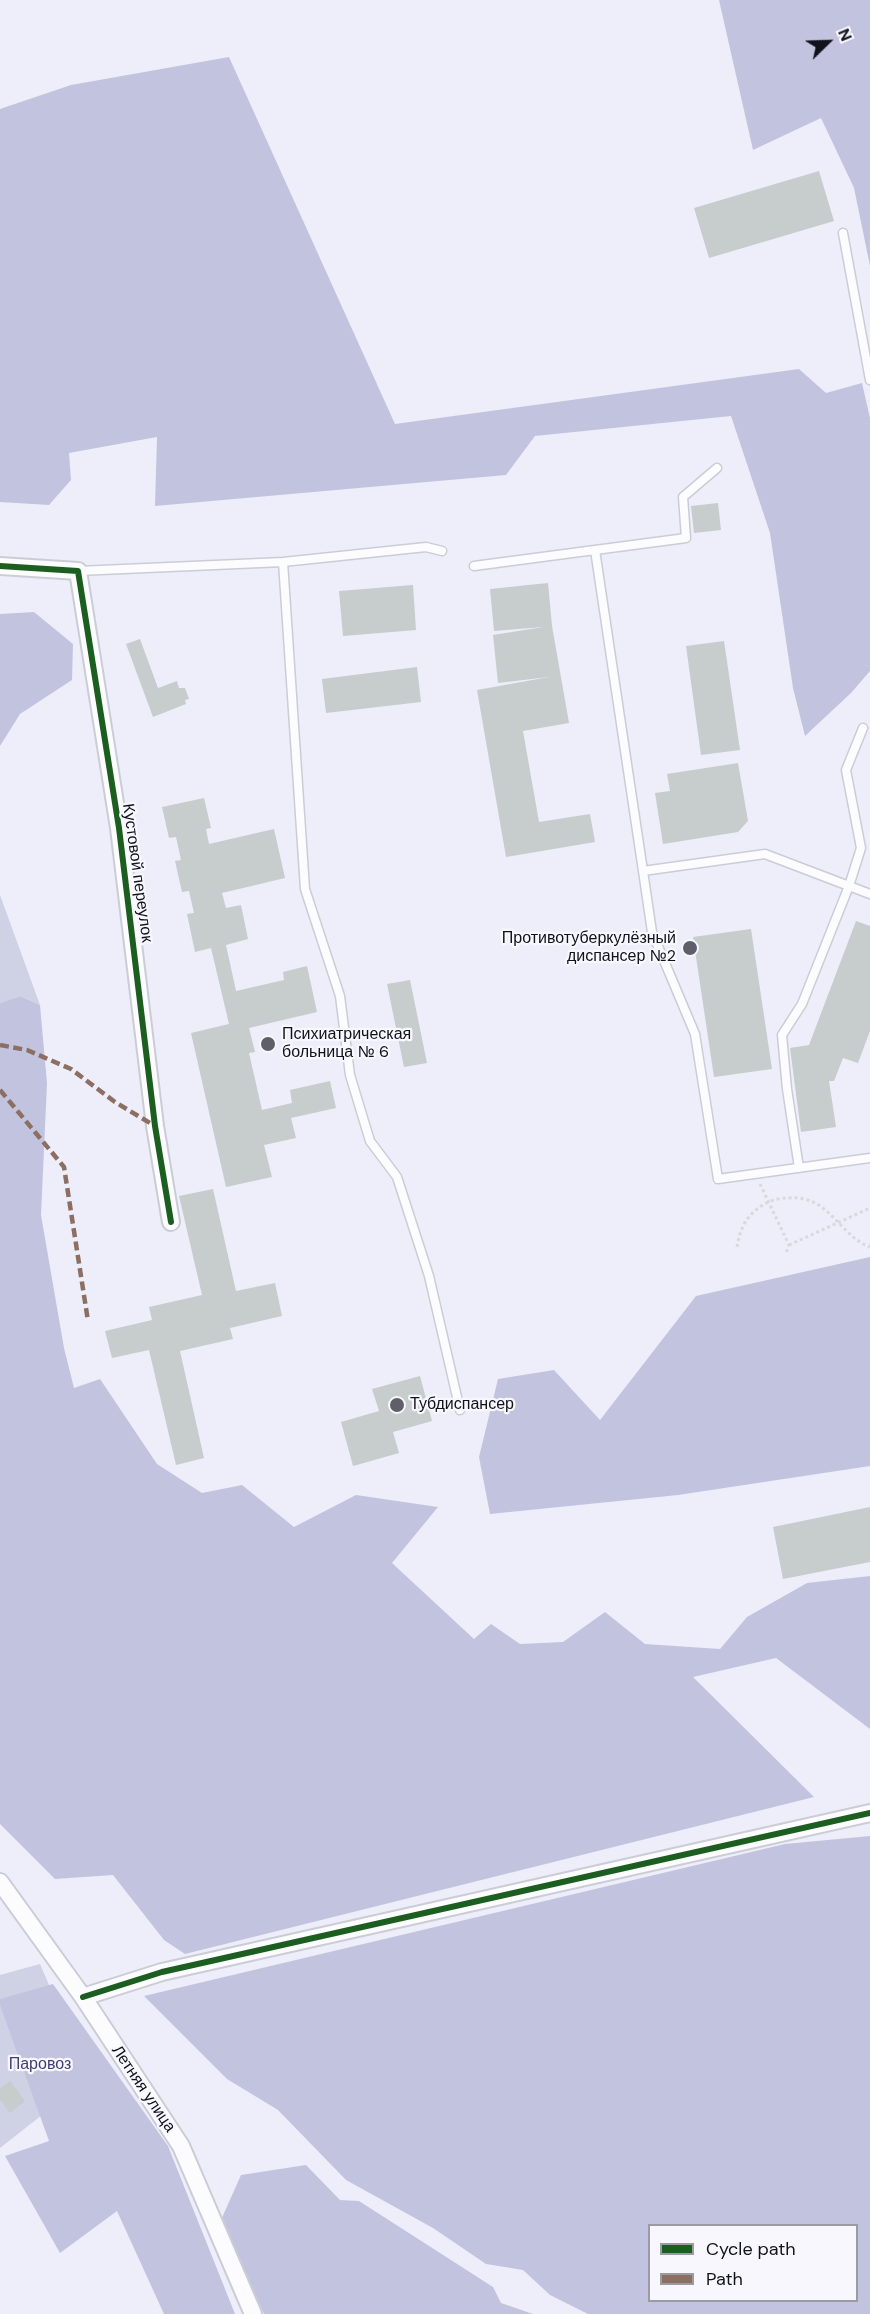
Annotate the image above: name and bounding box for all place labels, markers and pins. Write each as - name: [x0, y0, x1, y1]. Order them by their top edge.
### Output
- place label: Противотуберкулёзный диспансер №2: [502, 929, 676, 967]
- marker: Противотуберкулёзный диспансер №2: [681, 939, 699, 957]
- place label: Психиатрическая больница № 6: [282, 1025, 411, 1063]
- marker: Психиатрическая больница № 6: [259, 1035, 277, 1053]
- place label: Тубдиспансер: [410, 1395, 514, 1415]
- marker: Тубдиспансер: [388, 1396, 406, 1414]

